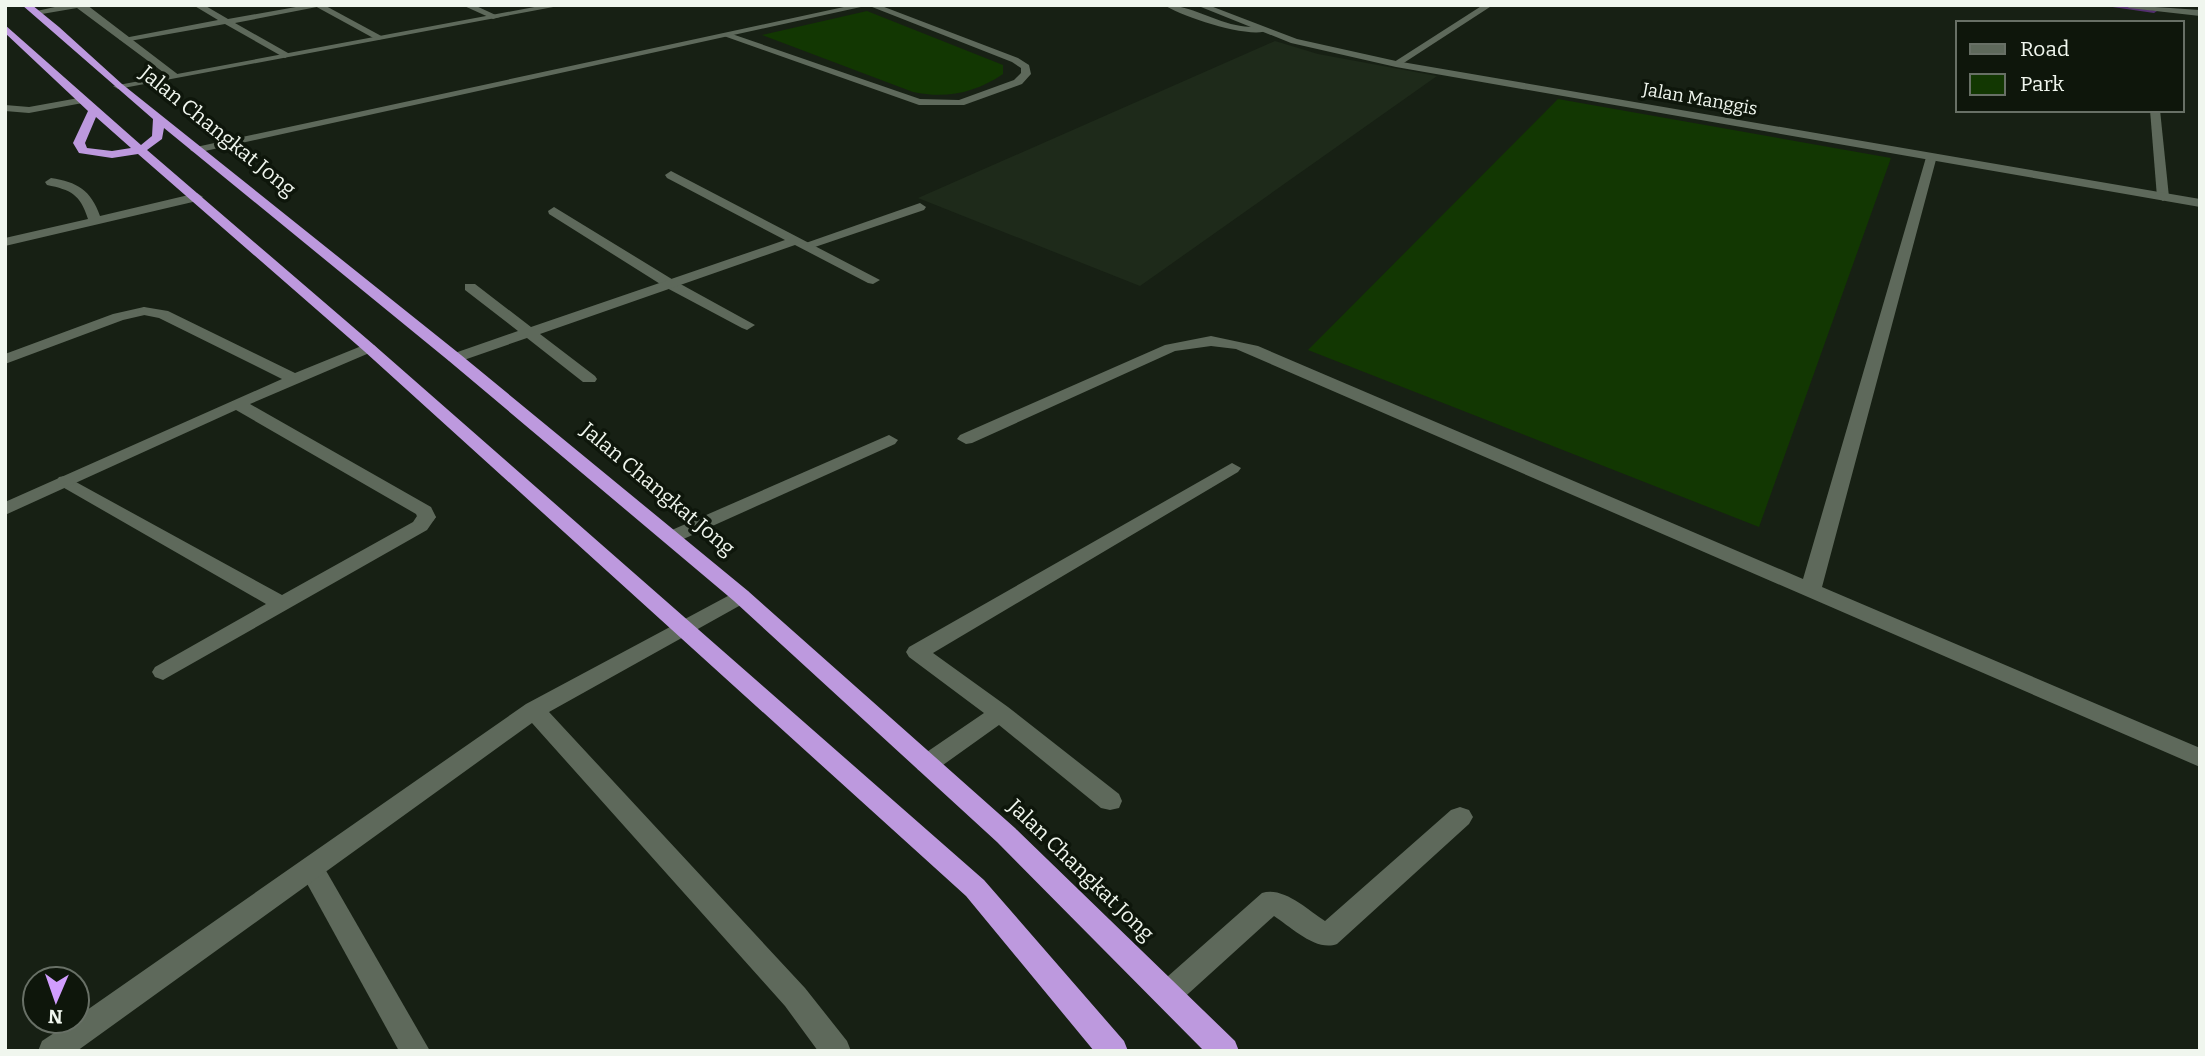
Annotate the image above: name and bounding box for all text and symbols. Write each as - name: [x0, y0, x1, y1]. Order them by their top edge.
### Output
- legend: [1956, 21, 2184, 112]
- text: Road: [2020, 36, 2069, 62]
- street label: Jalan Changkat Jong: [134, 59, 302, 202]
- text: Park: [2020, 71, 2064, 97]
- street label: Jalan Manggis: [1640, 78, 1759, 120]
- street label: Jalan Changkat Jong: [575, 416, 741, 561]
- street label: Jalan Changkat Jong: [1002, 793, 1160, 947]
- north arrow: [21, 965, 91, 1035]
- text: N: [47, 1005, 63, 1028]

